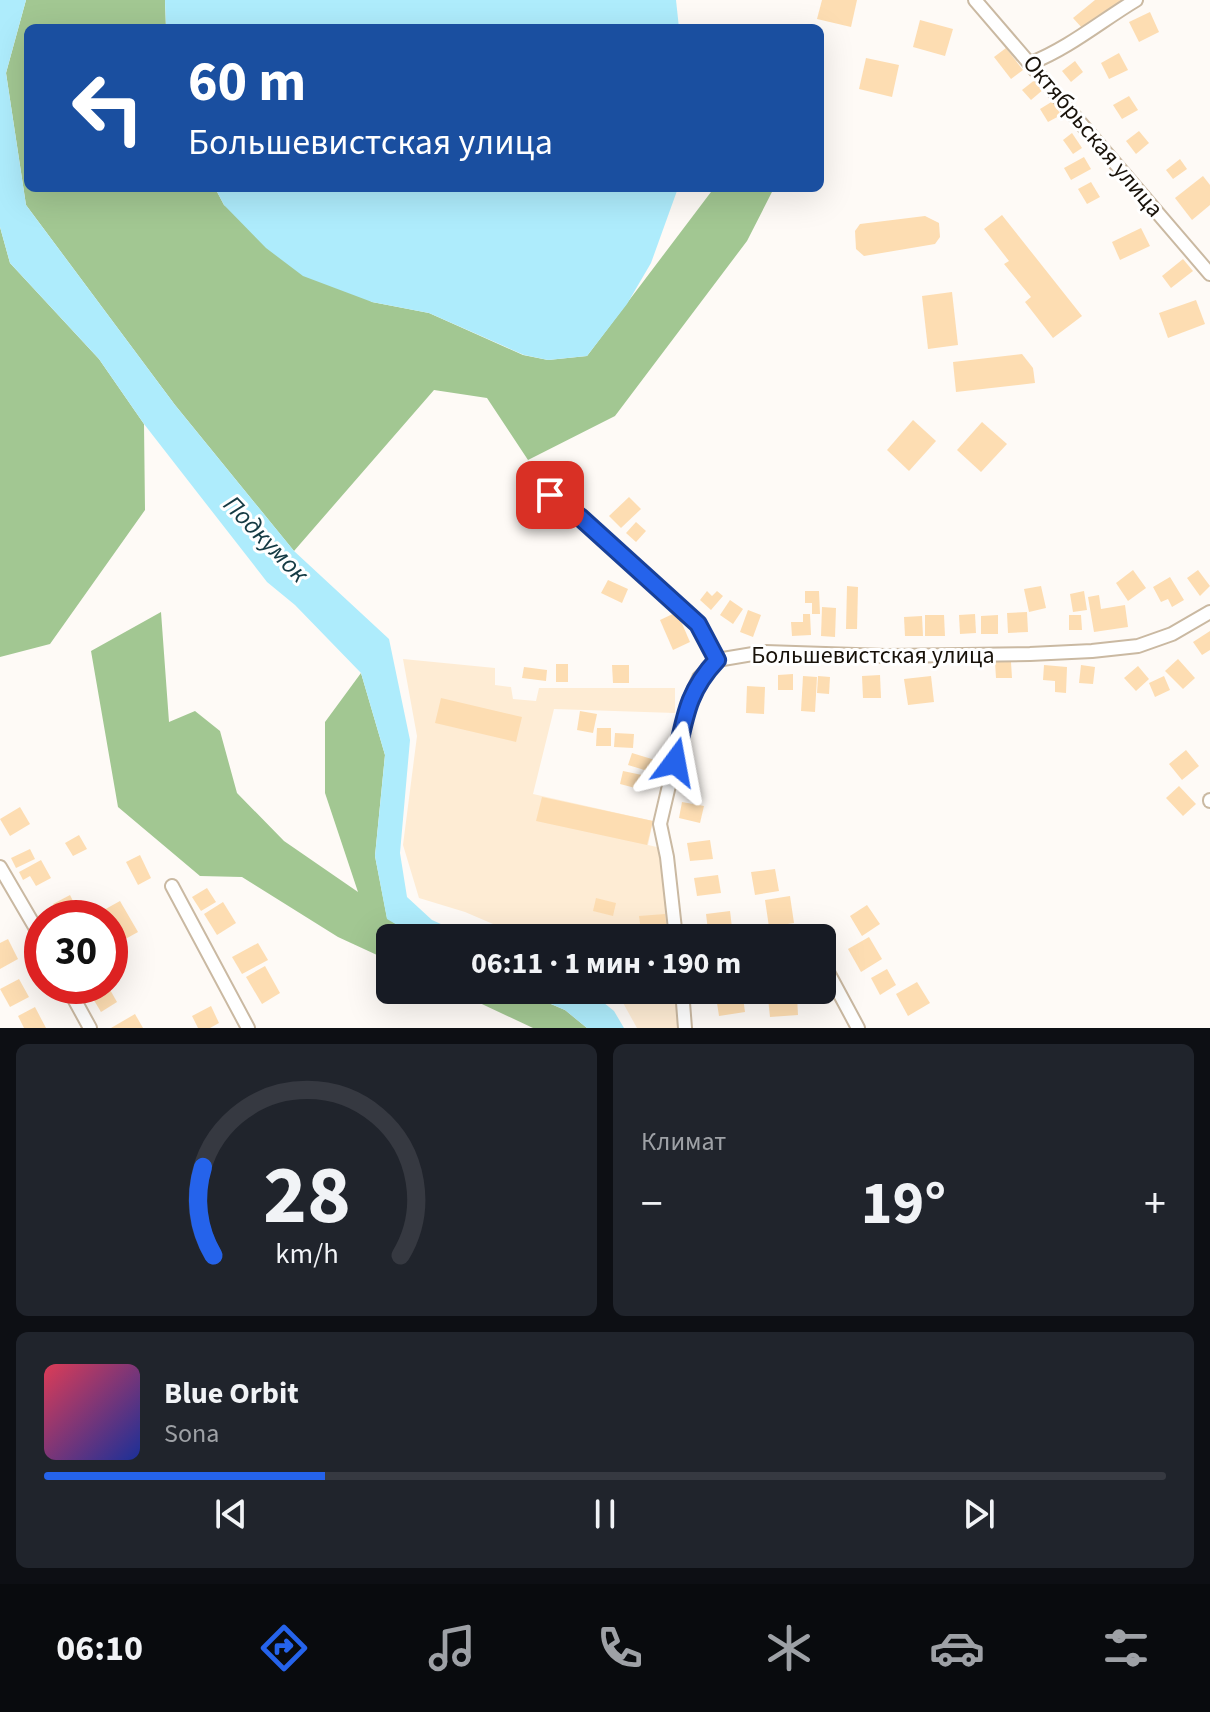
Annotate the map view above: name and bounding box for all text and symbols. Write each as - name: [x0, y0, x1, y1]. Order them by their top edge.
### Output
- text: 60 m: [188, 43, 306, 122]
- street label: Октябрьская улица: [1014, 47, 1172, 225]
- icon: left: [56, 56, 160, 160]
- text: Большевистская улица: [188, 117, 553, 168]
- pin: [516, 461, 584, 529]
- icon: arrive: [528, 473, 572, 517]
- water label: Подкумок: [215, 487, 318, 592]
- street label: Большевистская улица: [751, 638, 995, 673]
- position arrow: [633, 720, 717, 804]
- speed limit sign: 30: [24, 900, 128, 1004]
- text: 06:11 · 1 мин · 190 m: [471, 942, 741, 985]
- text: Климат: [641, 1123, 726, 1160]
- text: 28: [263, 1137, 350, 1255]
- text: 19°: [861, 1162, 946, 1247]
- text: −: [641, 1173, 663, 1236]
- text: +: [1144, 1173, 1166, 1236]
- text: km/h: [275, 1234, 338, 1274]
- text: Blue Orbit: [164, 1372, 299, 1415]
- text: Sona: [164, 1415, 219, 1452]
- icon: previous: [209, 1492, 253, 1536]
- icon: pause: [583, 1492, 627, 1536]
- icon: next: [957, 1492, 1001, 1536]
- icon: directions: [256, 1620, 312, 1676]
- icon: music: [424, 1620, 480, 1676]
- icon: phone: [592, 1620, 648, 1676]
- icon: climate: [761, 1620, 817, 1676]
- icon: car: [929, 1620, 985, 1676]
- icon: filters: [1098, 1620, 1154, 1676]
- text: 06:10: [56, 1623, 143, 1674]

